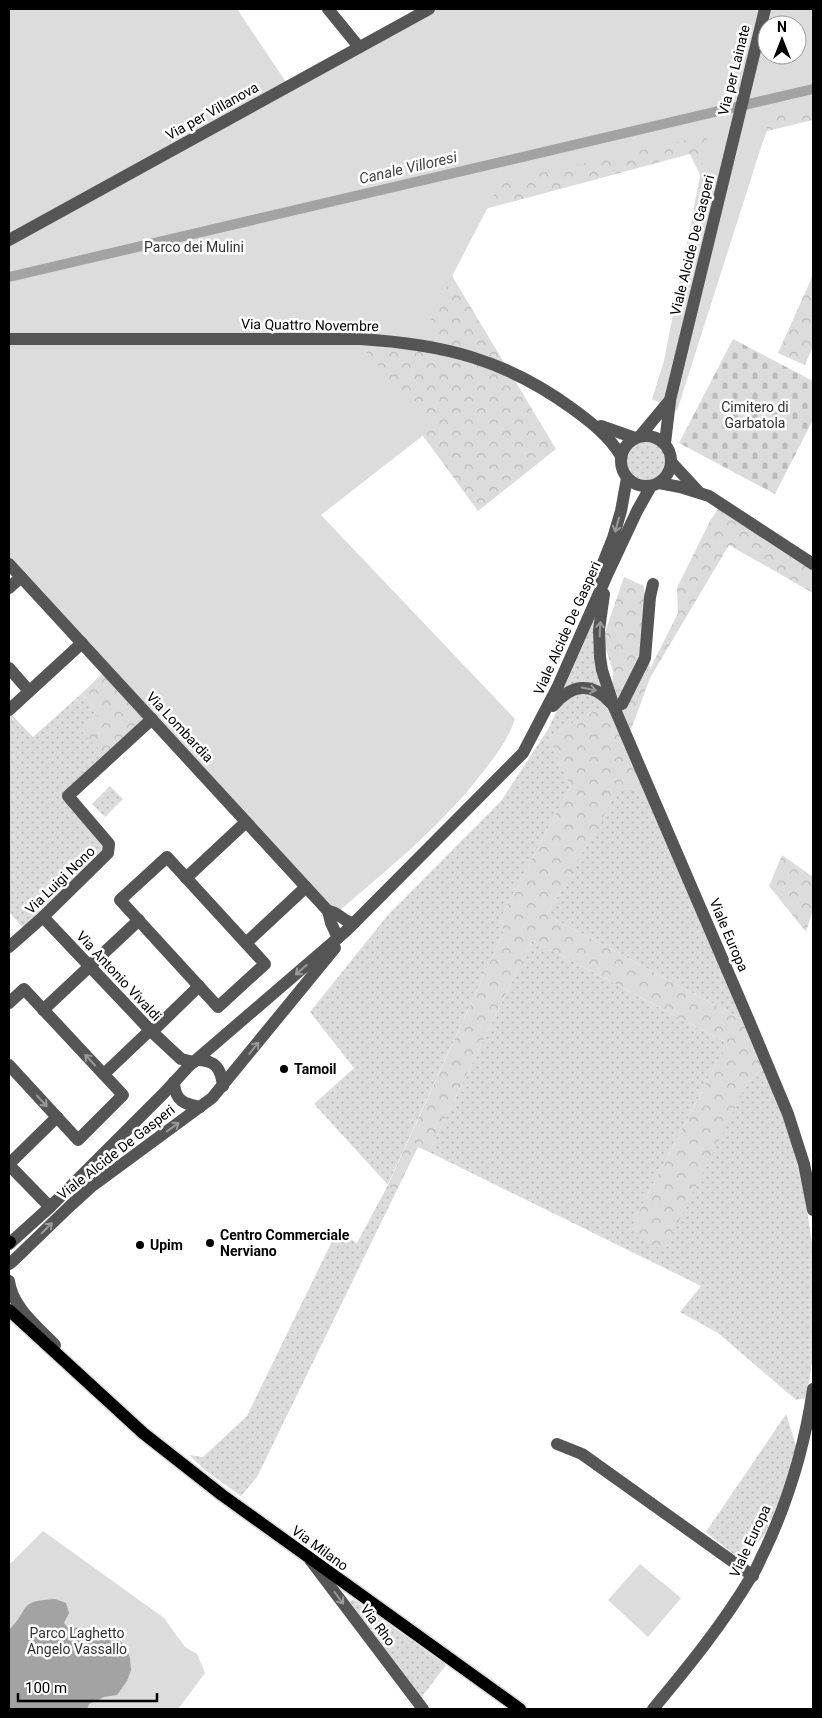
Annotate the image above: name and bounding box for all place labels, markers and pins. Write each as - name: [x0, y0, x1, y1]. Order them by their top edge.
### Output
- place label: Tamoil: [294, 1061, 337, 1077]
- marker: Tamoil: [278, 1063, 290, 1075]
- place label: Centro Commerciale Nerviano: [220, 1227, 350, 1259]
- place label: Upim: [150, 1237, 183, 1253]
- marker: Centro Commerciale Nerviano: [204, 1237, 216, 1249]
- marker: Upim: [134, 1239, 146, 1251]

